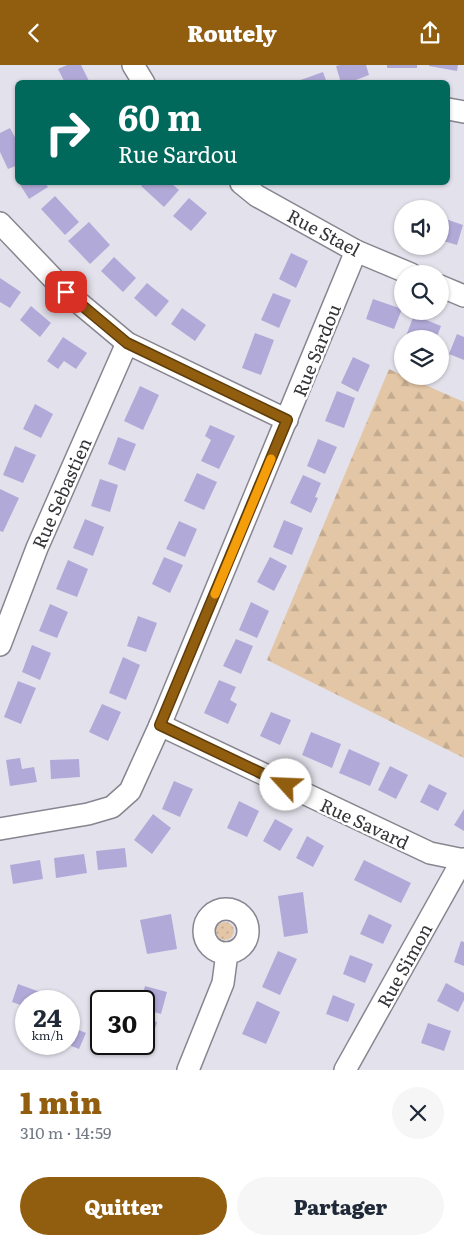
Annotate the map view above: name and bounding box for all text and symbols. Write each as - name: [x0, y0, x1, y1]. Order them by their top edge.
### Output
- text: Routely: [187, 16, 277, 49]
- icon: back: [20, 19, 48, 47]
- icon: share: [416, 19, 444, 47]
- text: 60 m: [118, 90, 202, 142]
- icon: right: [35, 100, 100, 165]
- text: Rue Sardou: [118, 137, 237, 170]
- map controls: [394, 200, 449, 385]
- button: sound: [394, 200, 449, 255]
- street label: Rue Stael: [283, 202, 365, 262]
- button: search: [394, 265, 449, 320]
- pin: [45, 271, 87, 313]
- icon: arrive: [52, 278, 80, 306]
- street label: Rue Sardou: [285, 300, 347, 400]
- button: layers: [394, 330, 449, 385]
- street label: Rue Sebastien: [24, 433, 98, 553]
- position arrow: [259, 758, 311, 810]
- street label: Rue Savard: [316, 791, 414, 855]
- street label: Rue Simon: [370, 918, 438, 1012]
- speed limit sign: 30: [90, 990, 155, 1055]
- text: 24: [33, 998, 62, 1035]
- text: km/h: [32, 1026, 63, 1044]
- text: 1 min: [20, 1079, 102, 1123]
- button: close: [392, 1087, 444, 1139]
- text: 310 m · 14:59: [20, 1120, 111, 1144]
- button: Quitter: [20, 1177, 227, 1235]
- button: Partager: [237, 1177, 444, 1235]

